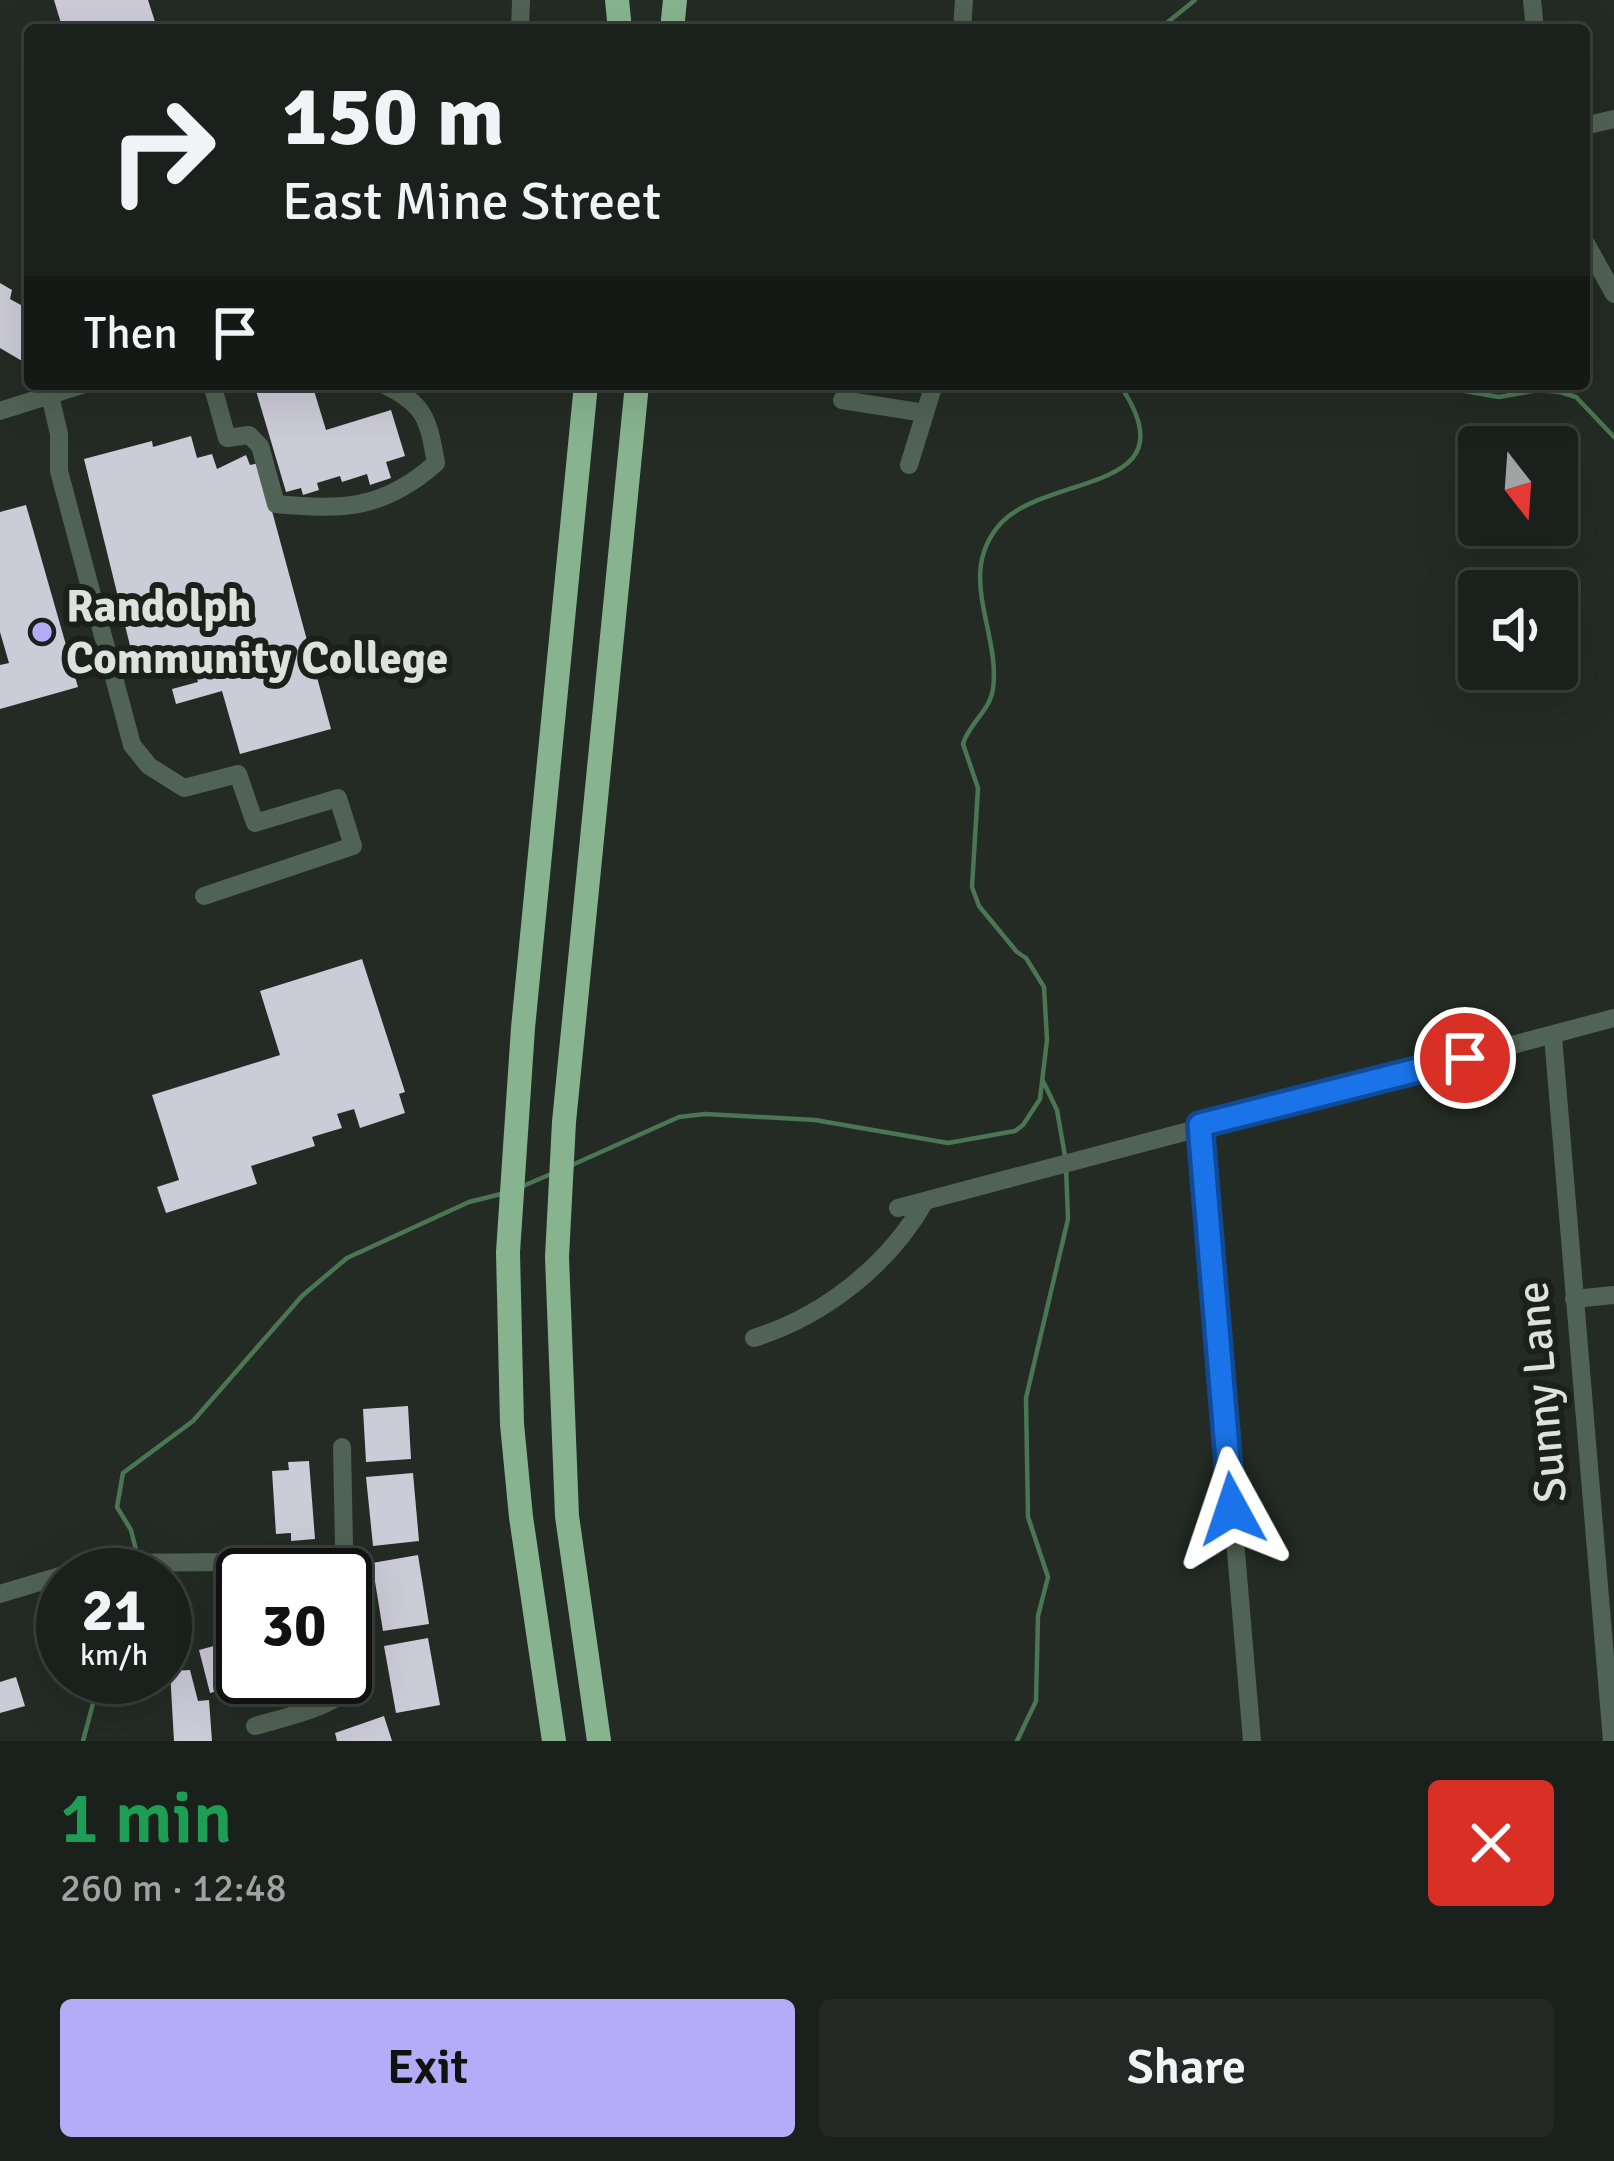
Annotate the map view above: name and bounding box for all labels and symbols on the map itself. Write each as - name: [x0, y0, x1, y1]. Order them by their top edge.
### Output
- north arrow: [1458, 426, 1578, 546]
- place label: Randolph Community College: [66, 579, 448, 686]
- marker: Randolph Community College: [29, 619, 55, 645]
- pin: [1414, 1007, 1516, 1109]
- street label: Sunny Lane: [1505, 1279, 1579, 1505]
- position arrow: [1169, 1446, 1295, 1572]
- speed limit sign: 30: [216, 1548, 372, 1704]

